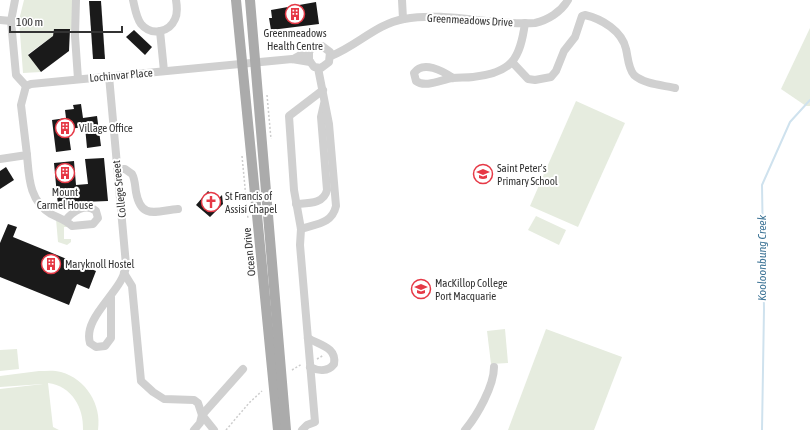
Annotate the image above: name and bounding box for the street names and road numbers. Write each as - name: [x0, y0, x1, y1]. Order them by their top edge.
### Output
- street label: Greenmeadows Drive: [427, 12, 513, 28]
- street label: Lochinvar Place: [89, 66, 153, 84]
- street label: College Sreeet: [110, 160, 128, 218]
- street label: Ocean Drive: [240, 227, 258, 277]

